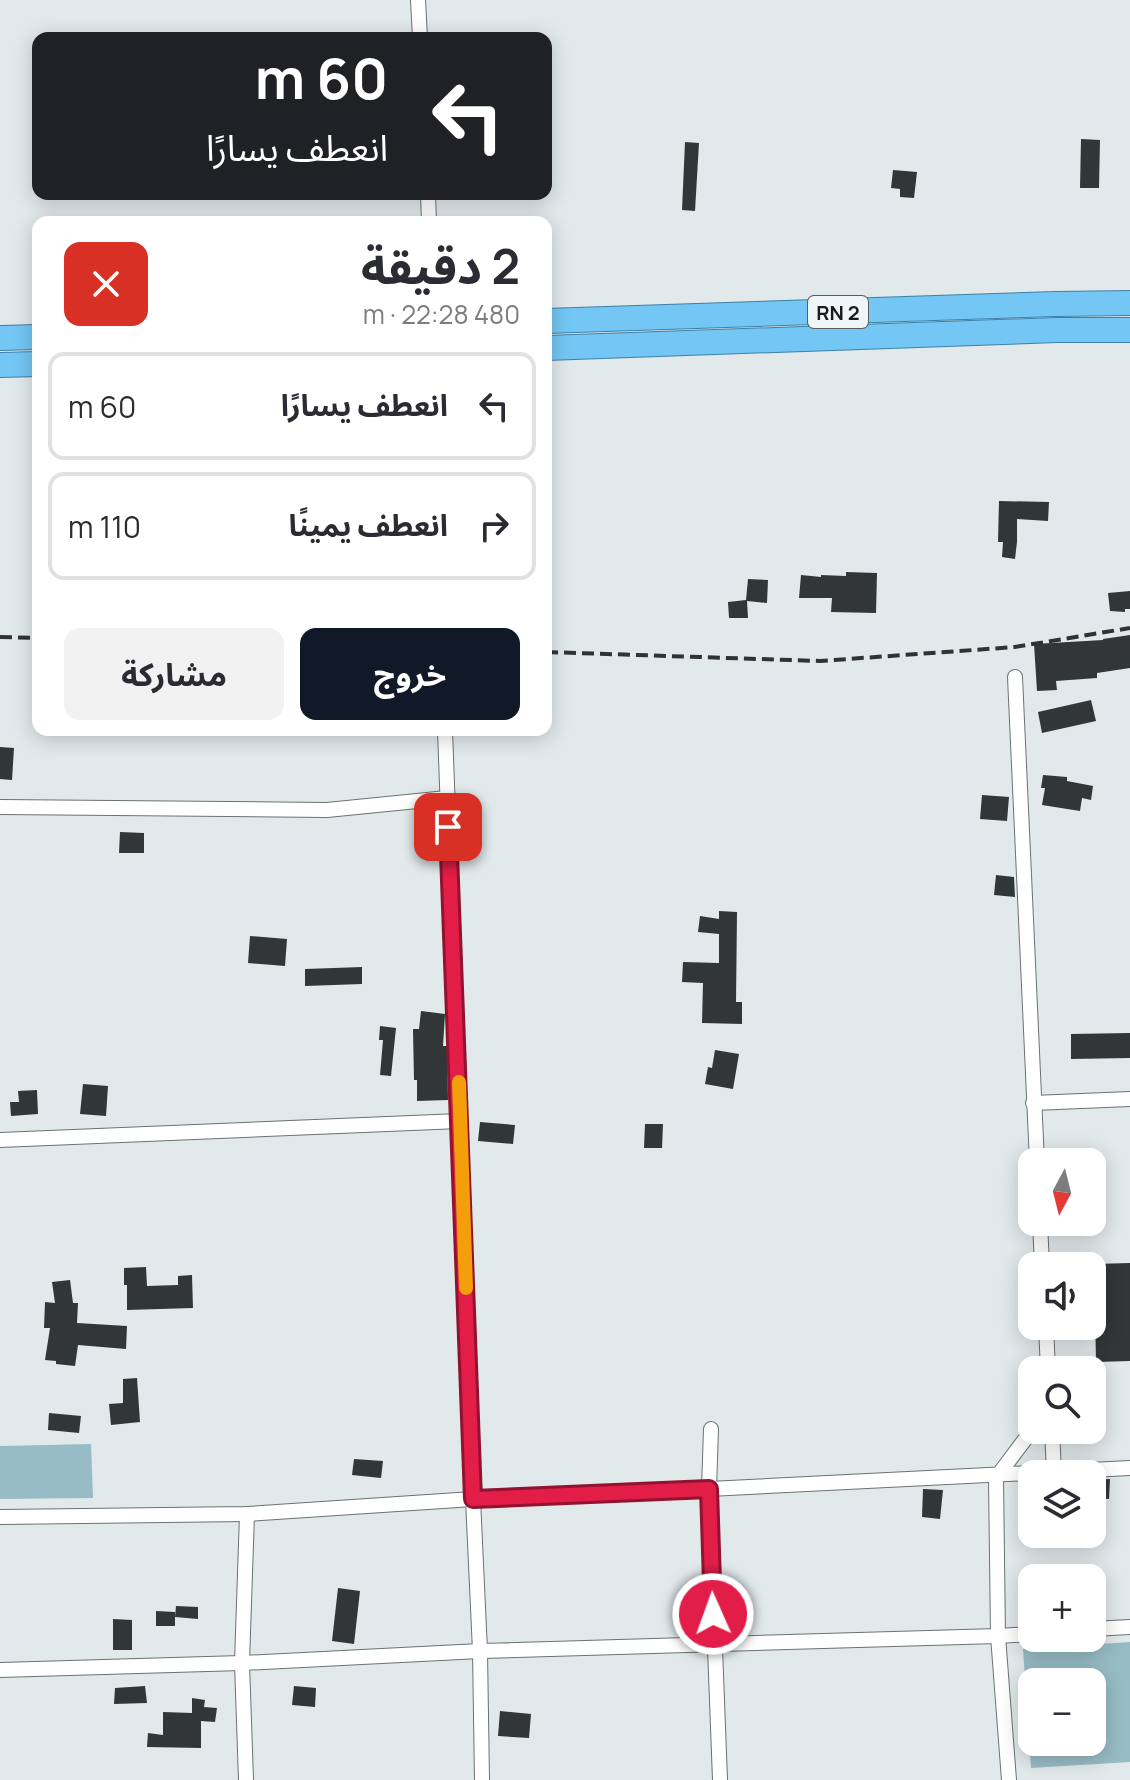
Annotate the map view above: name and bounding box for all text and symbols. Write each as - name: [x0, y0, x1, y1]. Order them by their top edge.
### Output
- text: 60 m: [255, 39, 388, 116]
- icon: left: [416, 64, 520, 168]
- text: انعطف يسارًا: [206, 123, 388, 172]
- text: 2 دقيقة: [361, 233, 520, 298]
- button: close: [64, 242, 148, 326]
- text: 480 m · 22:28: [363, 296, 520, 332]
- road number: RN 2: [808, 296, 868, 328]
- text: انعطف يسارًا: [281, 384, 448, 425]
- icon: left: [472, 384, 516, 428]
- text: 60 m: [68, 386, 136, 427]
- text: انعطف يمينًا: [289, 504, 448, 545]
- icon: right: [472, 504, 516, 548]
- text: 110 m: [68, 506, 141, 547]
- button: مشاركة: [64, 628, 284, 720]
- button: خروج: [300, 628, 520, 720]
- pin: [414, 793, 482, 861]
- icon: arrive: [426, 805, 470, 849]
- north arrow: [1018, 1148, 1106, 1236]
- map controls: [1018, 1148, 1106, 1756]
- button: sound: [1018, 1252, 1106, 1340]
- button: search: [1018, 1356, 1106, 1444]
- button: layers: [1018, 1460, 1106, 1548]
- button: +: [1018, 1564, 1106, 1652]
- position arrow: [671, 1572, 755, 1656]
- button: −: [1018, 1668, 1106, 1756]

